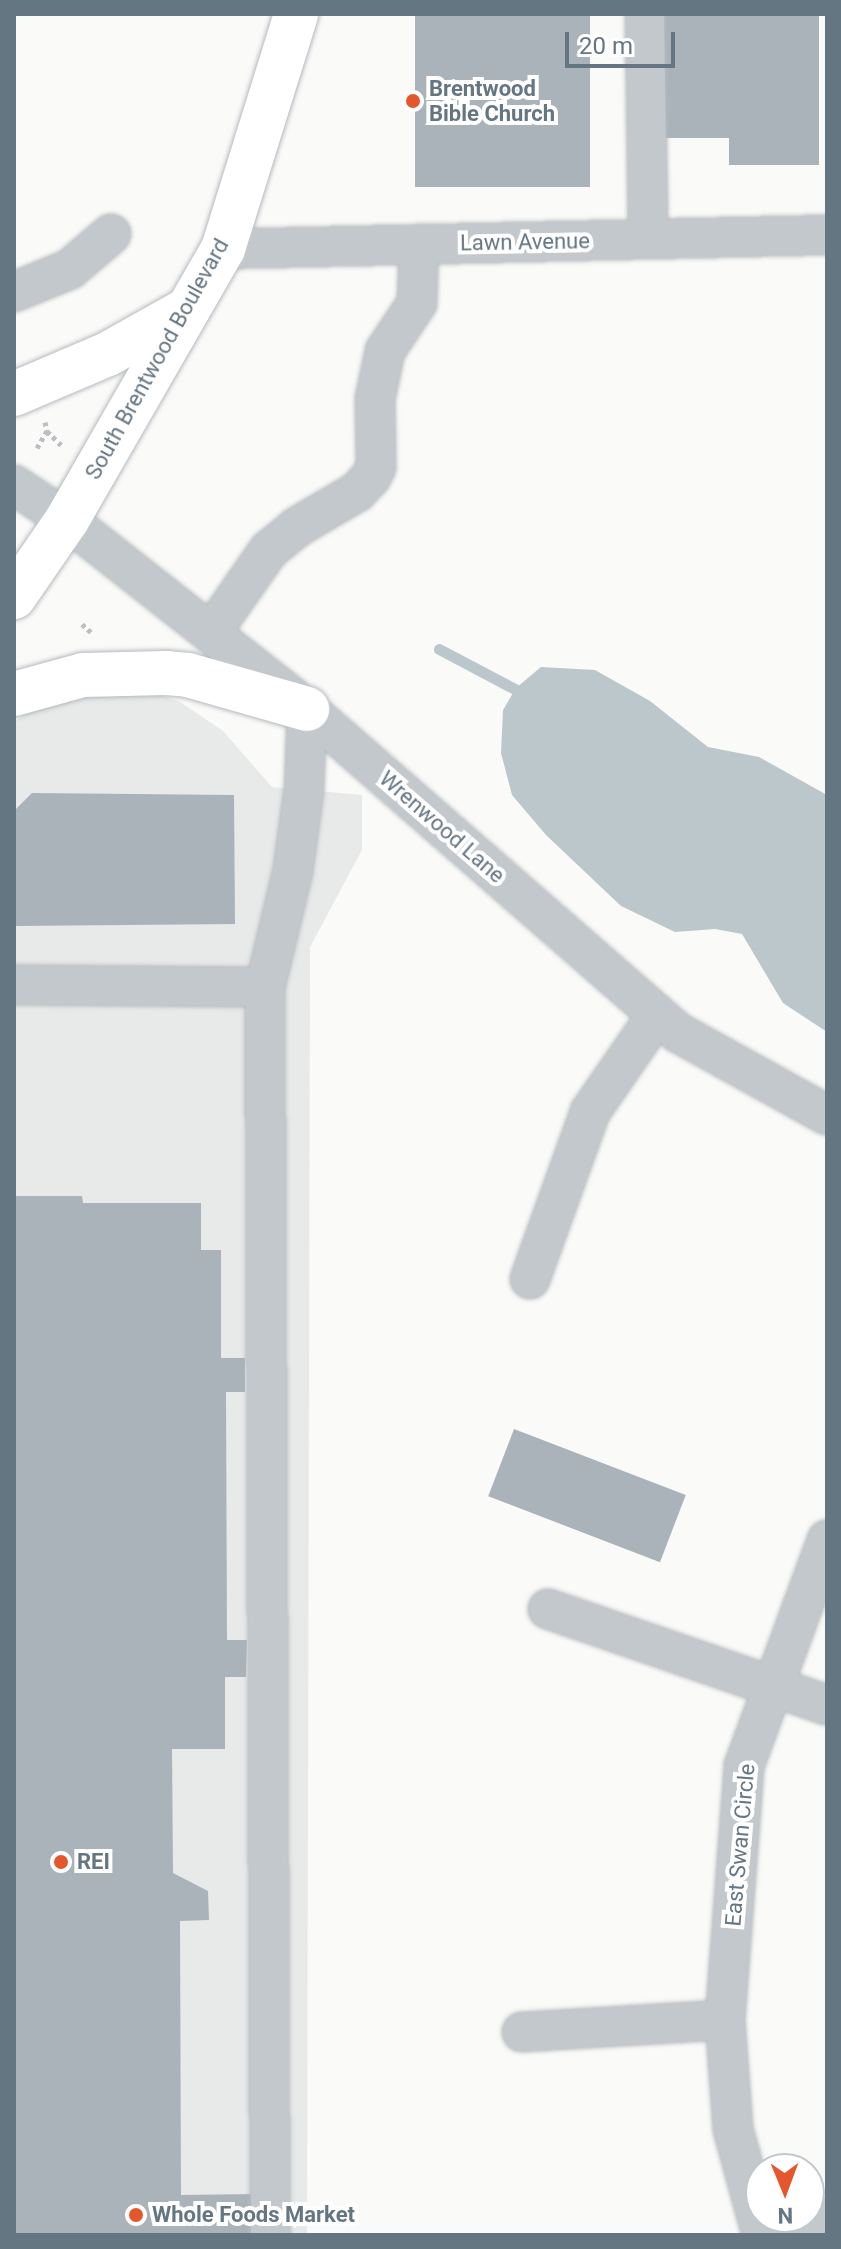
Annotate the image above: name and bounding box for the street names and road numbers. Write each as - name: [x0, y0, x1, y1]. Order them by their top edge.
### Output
- street label: Lawn Avenue: [460, 228, 590, 256]
- street label: South Brentwood Boulevard: [80, 234, 234, 484]
- street label: Wrenwood Lane: [374, 765, 510, 889]
- street label: East Swan Circle: [720, 1763, 760, 1927]

